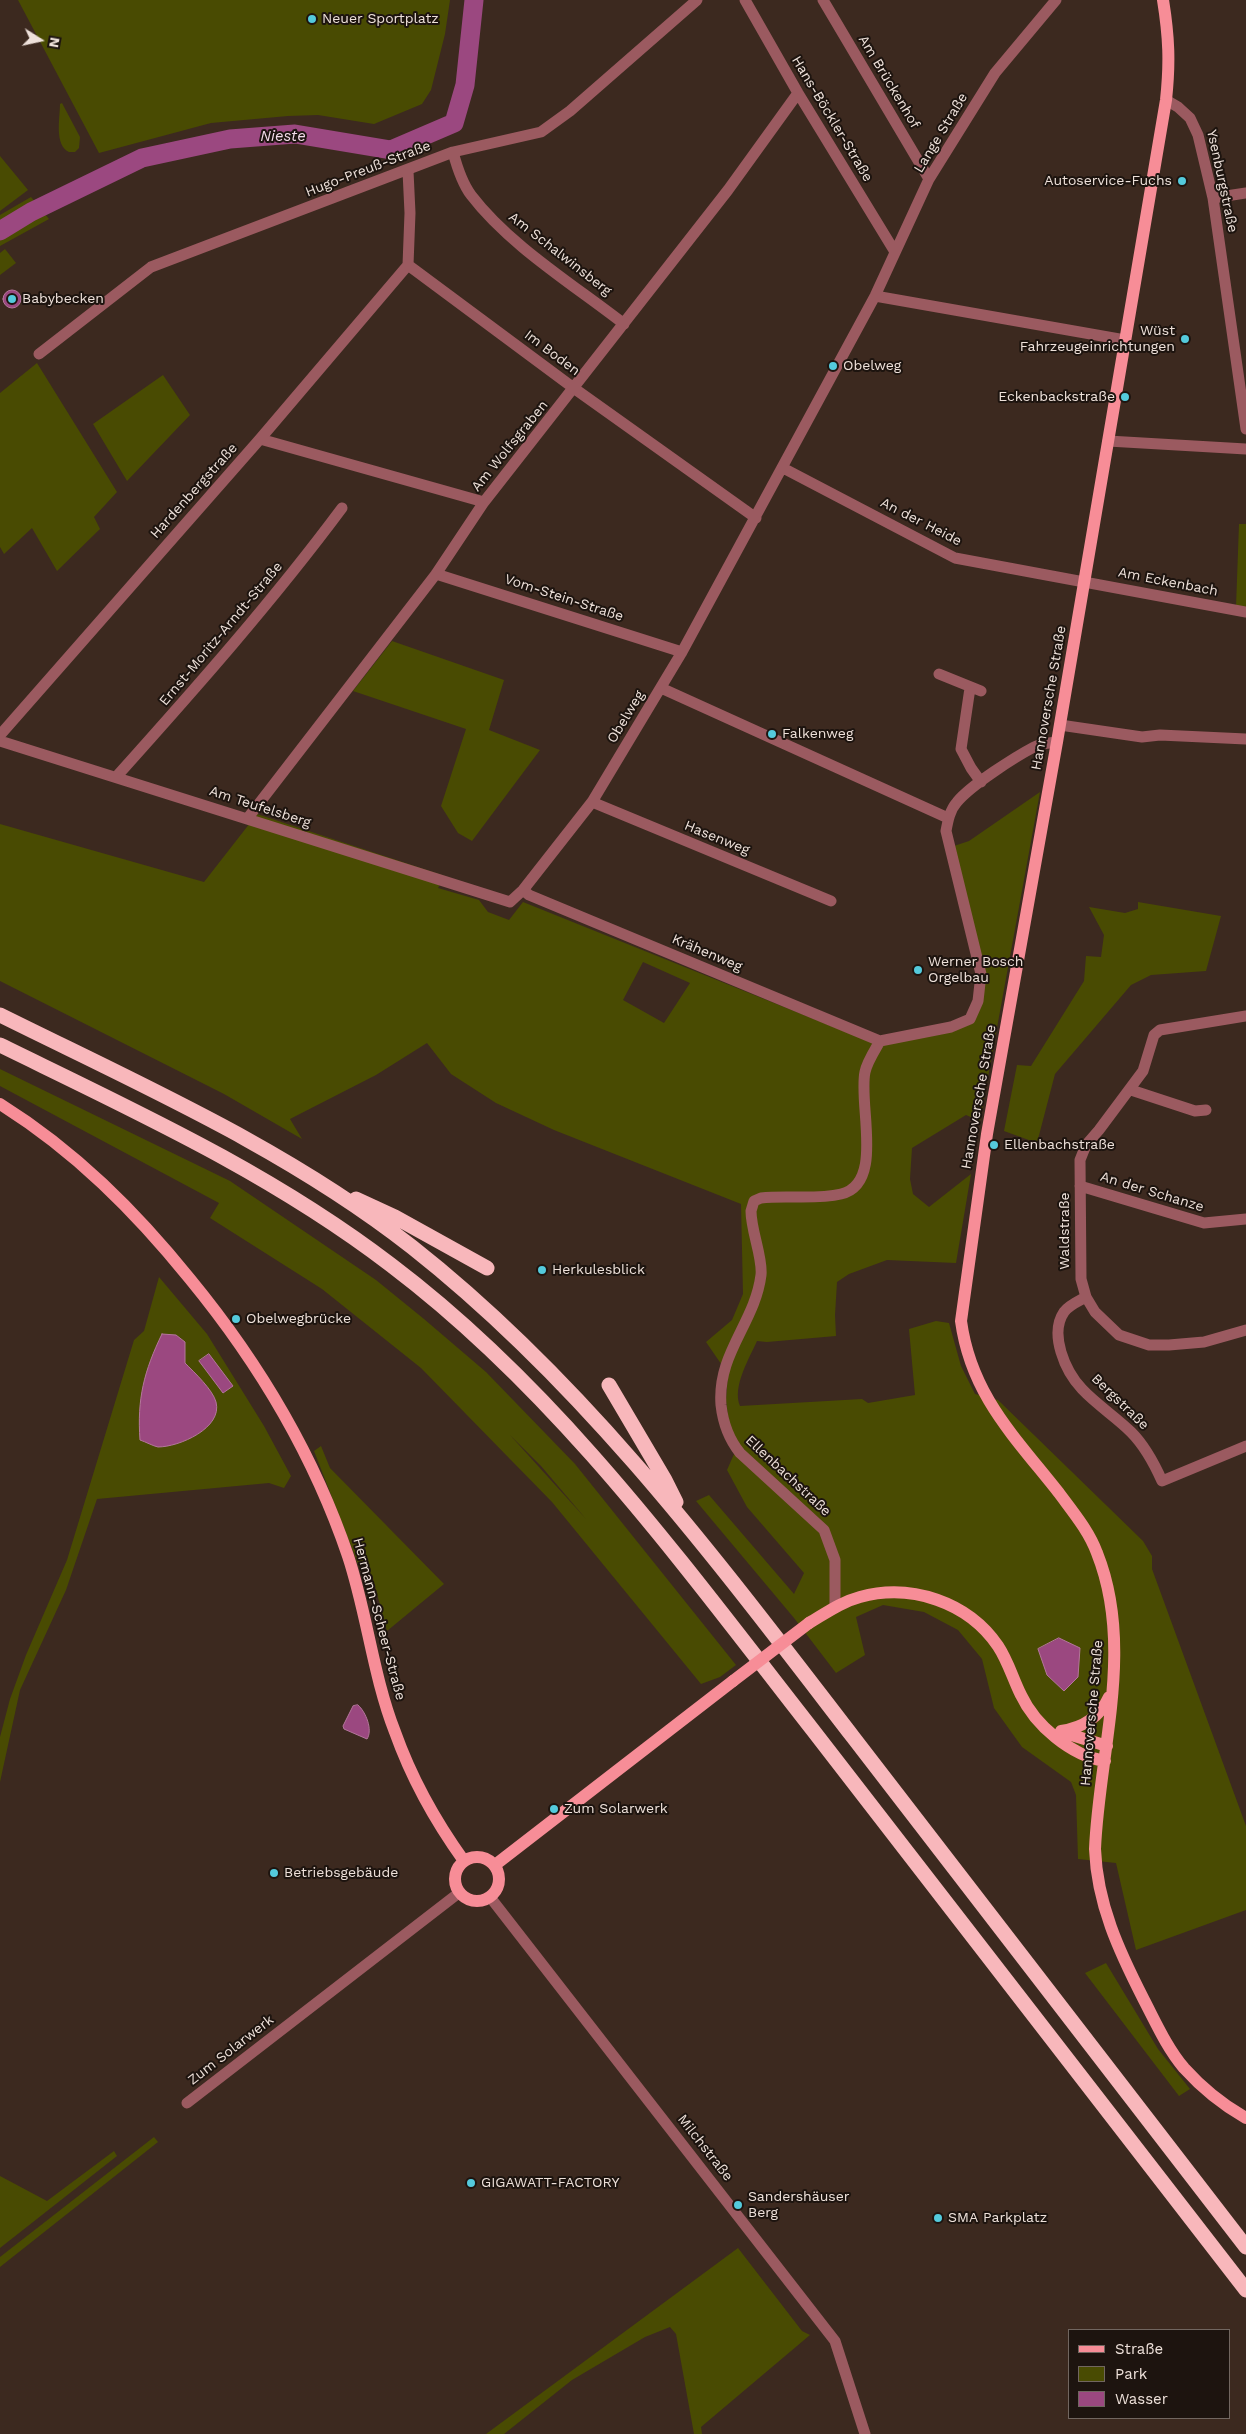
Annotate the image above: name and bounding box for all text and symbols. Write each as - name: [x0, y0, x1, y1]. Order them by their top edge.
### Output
- place label: Neuer Sportplatz: [322, 11, 439, 27]
- marker: Neuer Sportplatz: [306, 13, 318, 25]
- north arrow: [15, 15, 65, 65]
- street label: Am Brückenhof: [855, 32, 923, 132]
- text: N: [46, 36, 64, 49]
- street label: Hans-Böckler-Straße: [788, 53, 876, 185]
- street label: Lange Straße: [911, 90, 971, 176]
- water label: Nieste: [260, 128, 306, 146]
- street label: Ysenburgstraße: [1203, 128, 1241, 234]
- street label: Hugo-Preuß-Straße: [303, 137, 433, 201]
- place label: Autoservice-Fuchs: [1044, 173, 1172, 189]
- marker: Autoservice-Fuchs: [1176, 175, 1188, 187]
- street label: Am Schalwinsberg: [505, 209, 615, 299]
- place label: Babybecken: [22, 291, 104, 307]
- marker: Babybecken: [6, 293, 18, 305]
- place label: Wüst Fahrzeugeinrichtungen: [1020, 323, 1175, 356]
- street label: Im Boden: [521, 327, 583, 379]
- marker: Wüst Fahrzeugeinrichtungen: [1179, 333, 1191, 345]
- place label: Obelweg: [843, 358, 901, 374]
- marker: Obelweg: [827, 360, 839, 372]
- place label: Eckenbackstraße: [998, 389, 1115, 405]
- marker: Eckenbackstraße: [1119, 391, 1131, 403]
- street label: Am Wolfsgraben: [468, 397, 552, 495]
- street label: Hardenbergstraße: [147, 440, 241, 542]
- street label: An der Heide: [878, 494, 964, 550]
- street label: Ernst-Moritz-Arndt-Straße: [156, 559, 286, 709]
- street label: Am Eckenbach: [1117, 564, 1219, 600]
- street label: Vom-Stein-Straße: [502, 571, 626, 625]
- street label: Hannoversche Straße: [1028, 624, 1070, 772]
- street label: Obelweg: [604, 688, 648, 746]
- place label: Falkenweg: [782, 726, 853, 742]
- marker: Falkenweg: [766, 728, 778, 740]
- street label: Am Teufelsberg: [207, 783, 313, 831]
- street label: Hasenweg: [682, 817, 752, 859]
- street label: Krähenweg: [669, 931, 745, 975]
- place label: Werner Bosch Orgelbau: [928, 954, 1023, 986]
- marker: Werner Bosch Orgelbau: [912, 964, 924, 976]
- street label: Hannoversche Straße: [958, 1023, 1000, 1171]
- place label: Ellenbachstraße: [1004, 1137, 1115, 1153]
- marker: Ellenbachstraße: [988, 1139, 1000, 1151]
- street label: An der Schanze: [1098, 1168, 1206, 1216]
- street label: Waldstraße: [1057, 1192, 1073, 1270]
- place label: Herkulesblick: [552, 1262, 645, 1278]
- marker: Herkulesblick: [536, 1264, 548, 1276]
- place label: Obelwegbrücke: [246, 1311, 351, 1327]
- marker: Obelwegbrücke: [230, 1313, 242, 1325]
- street label: Bergstraße: [1088, 1370, 1152, 1434]
- street label: Ellenbachstraße: [742, 1432, 834, 1520]
- street label: Hermann-Scheer-Straße: [349, 1536, 409, 1702]
- street label: Hannoversche Straße: [1077, 1639, 1107, 1787]
- place label: Zum Solarwerk: [564, 1801, 668, 1817]
- marker: Zum Solarwerk: [548, 1803, 560, 1815]
- place label: Betriebsgebäude: [284, 1865, 398, 1881]
- marker: Betriebsgebäude: [268, 1867, 280, 1879]
- street label: Zum Solarwerk: [185, 2011, 277, 2089]
- street label: Milchstraße: [674, 2111, 736, 2185]
- place label: GIGAWATT-FACTORY: [481, 2175, 619, 2191]
- marker: GIGAWATT-FACTORY: [465, 2177, 477, 2189]
- place label: Sandershäuser Berg: [748, 2189, 849, 2222]
- marker: Sandershäuser Berg: [732, 2199, 744, 2211]
- place label: SMA Parkplatz: [948, 2210, 1047, 2226]
- marker: SMA Parkplatz: [932, 2212, 944, 2224]
- legend: [1068, 2329, 1231, 2419]
- text: Straße: [1115, 2340, 1163, 2358]
- text: Park: [1115, 2365, 1147, 2383]
- text: Wasser: [1115, 2390, 1168, 2408]

